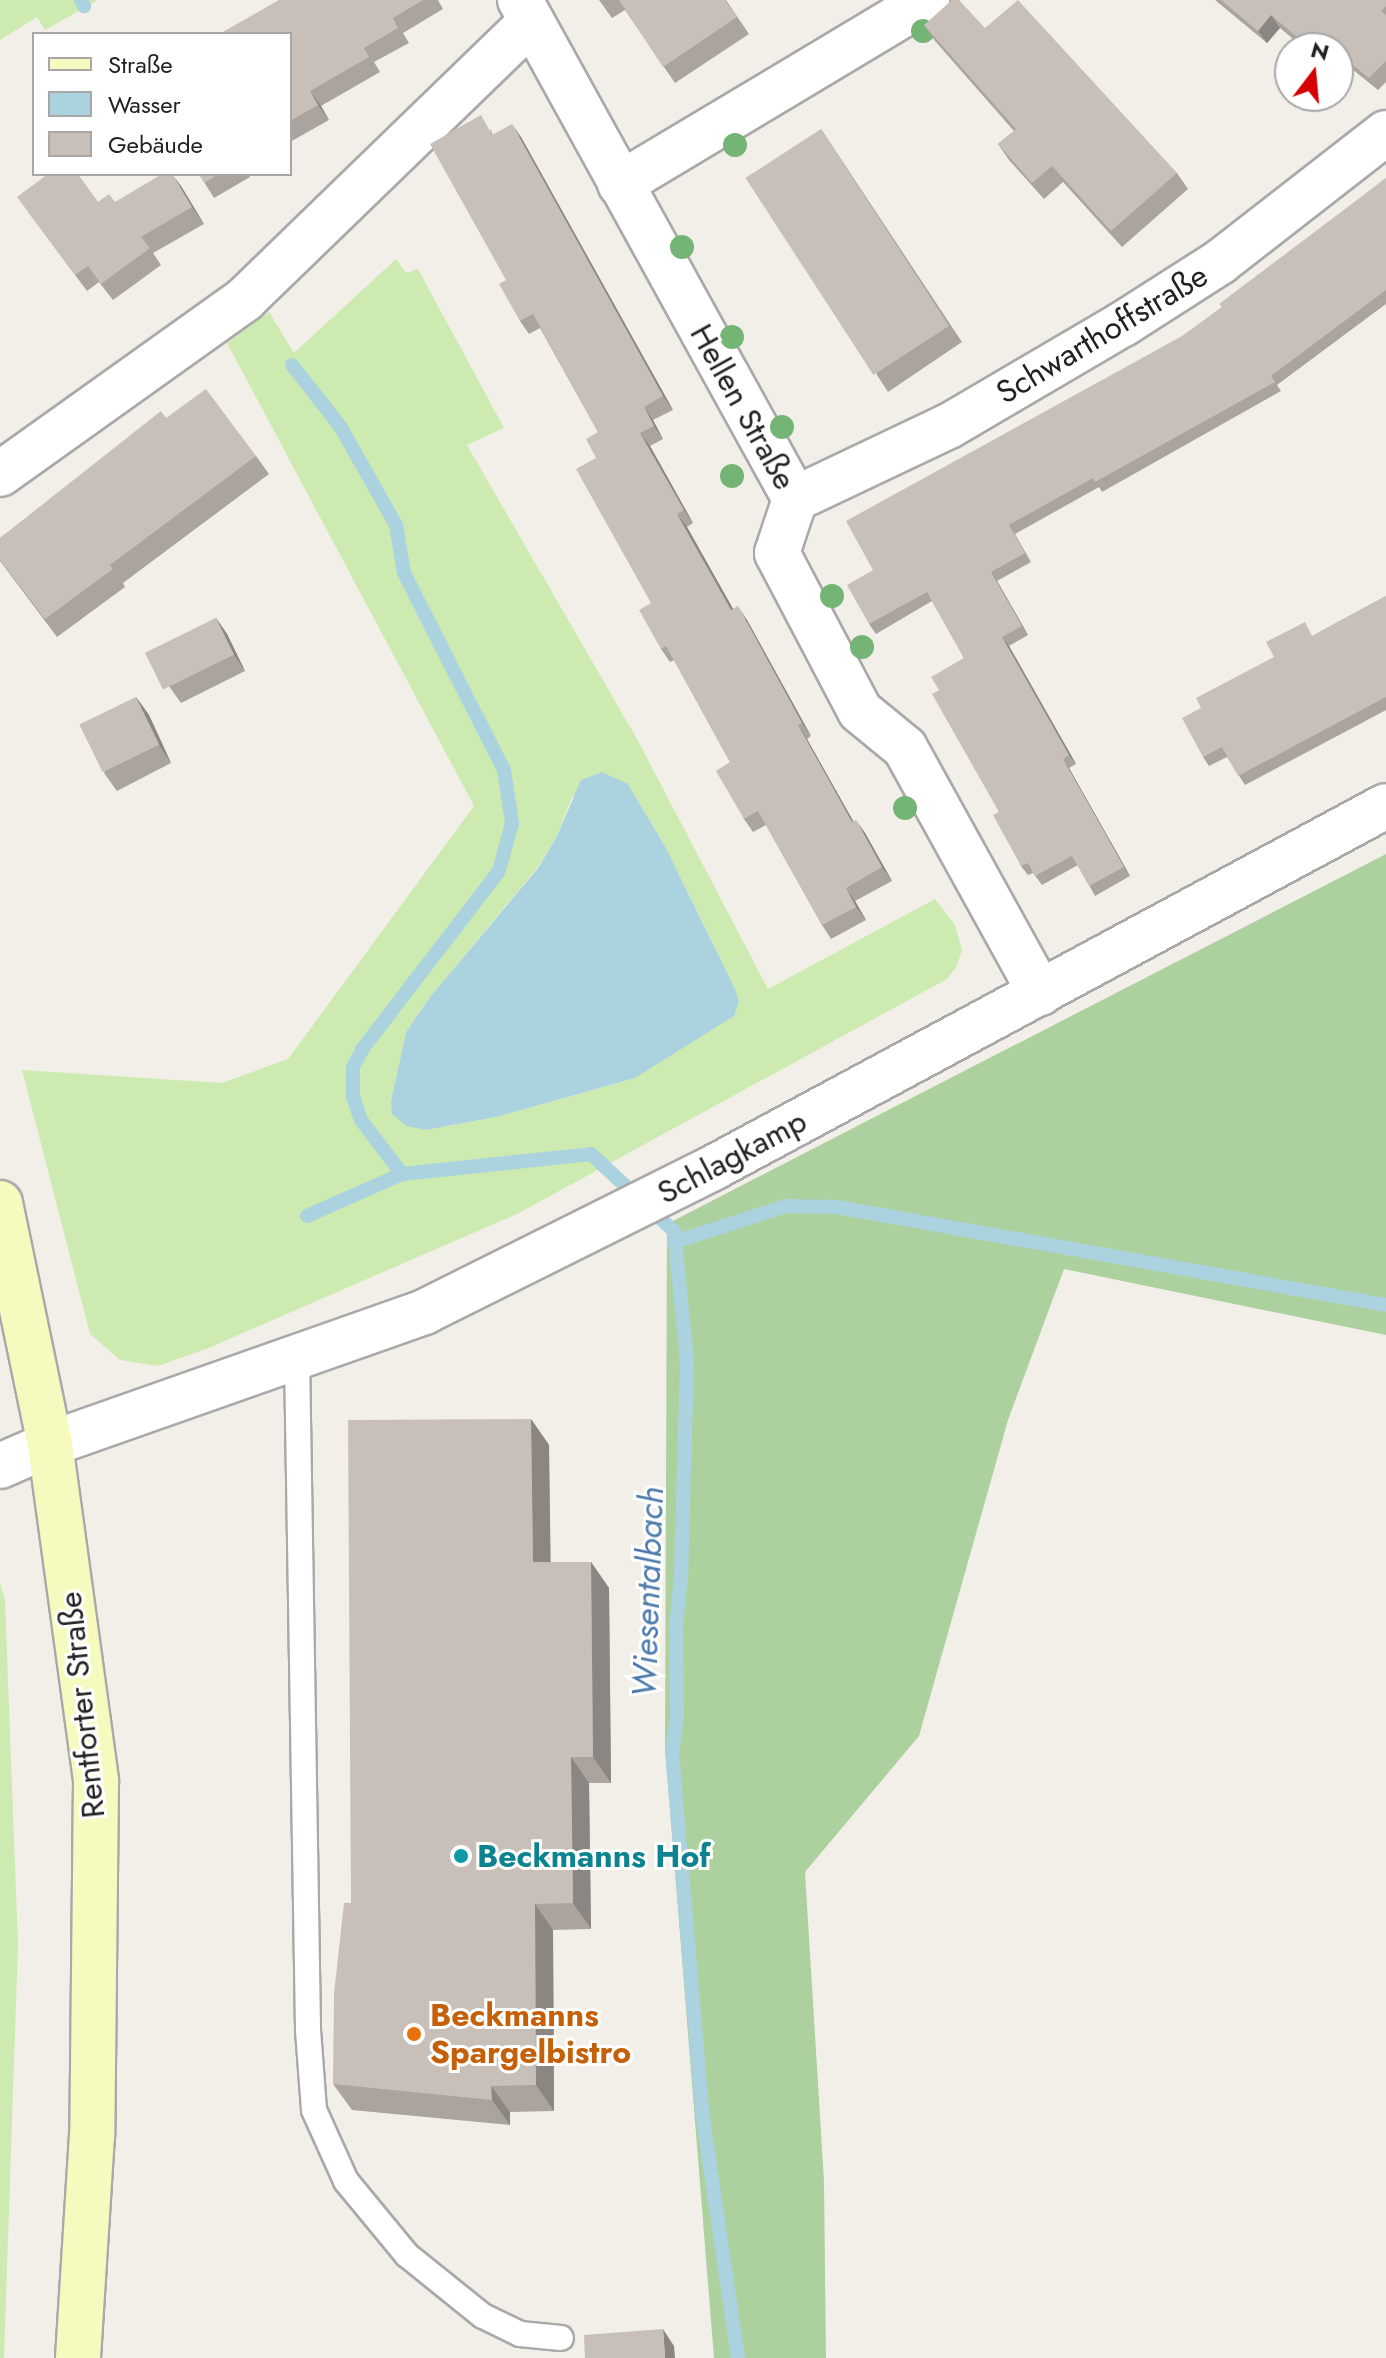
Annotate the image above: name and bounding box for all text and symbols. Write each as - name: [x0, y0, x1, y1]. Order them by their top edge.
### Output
- legend: [32, 32, 292, 176]
- north arrow: [1274, 32, 1354, 112]
- text: N: [1307, 33, 1333, 69]
- text: Straße: [108, 47, 173, 82]
- text: Wasser: [108, 87, 181, 122]
- text: Gebäude: [108, 127, 203, 162]
- street label: Schwarthoffstraße: [990, 256, 1214, 412]
- street label: Hellen Straße: [682, 318, 804, 496]
- street label: Schlagkamp: [651, 1102, 813, 1212]
- water label: Wiesentalbach: [624, 1486, 672, 1698]
- street label: Rentforter Straße: [51, 1590, 113, 1820]
- place label: Beckmanns Hof: [477, 1837, 710, 1875]
- marker: Beckmanns Hof: [452, 1847, 470, 1865]
- place label: Beckmanns Spargelbistro: [430, 1997, 631, 2072]
- marker: Beckmanns Spargelbistro: [405, 2025, 423, 2043]

